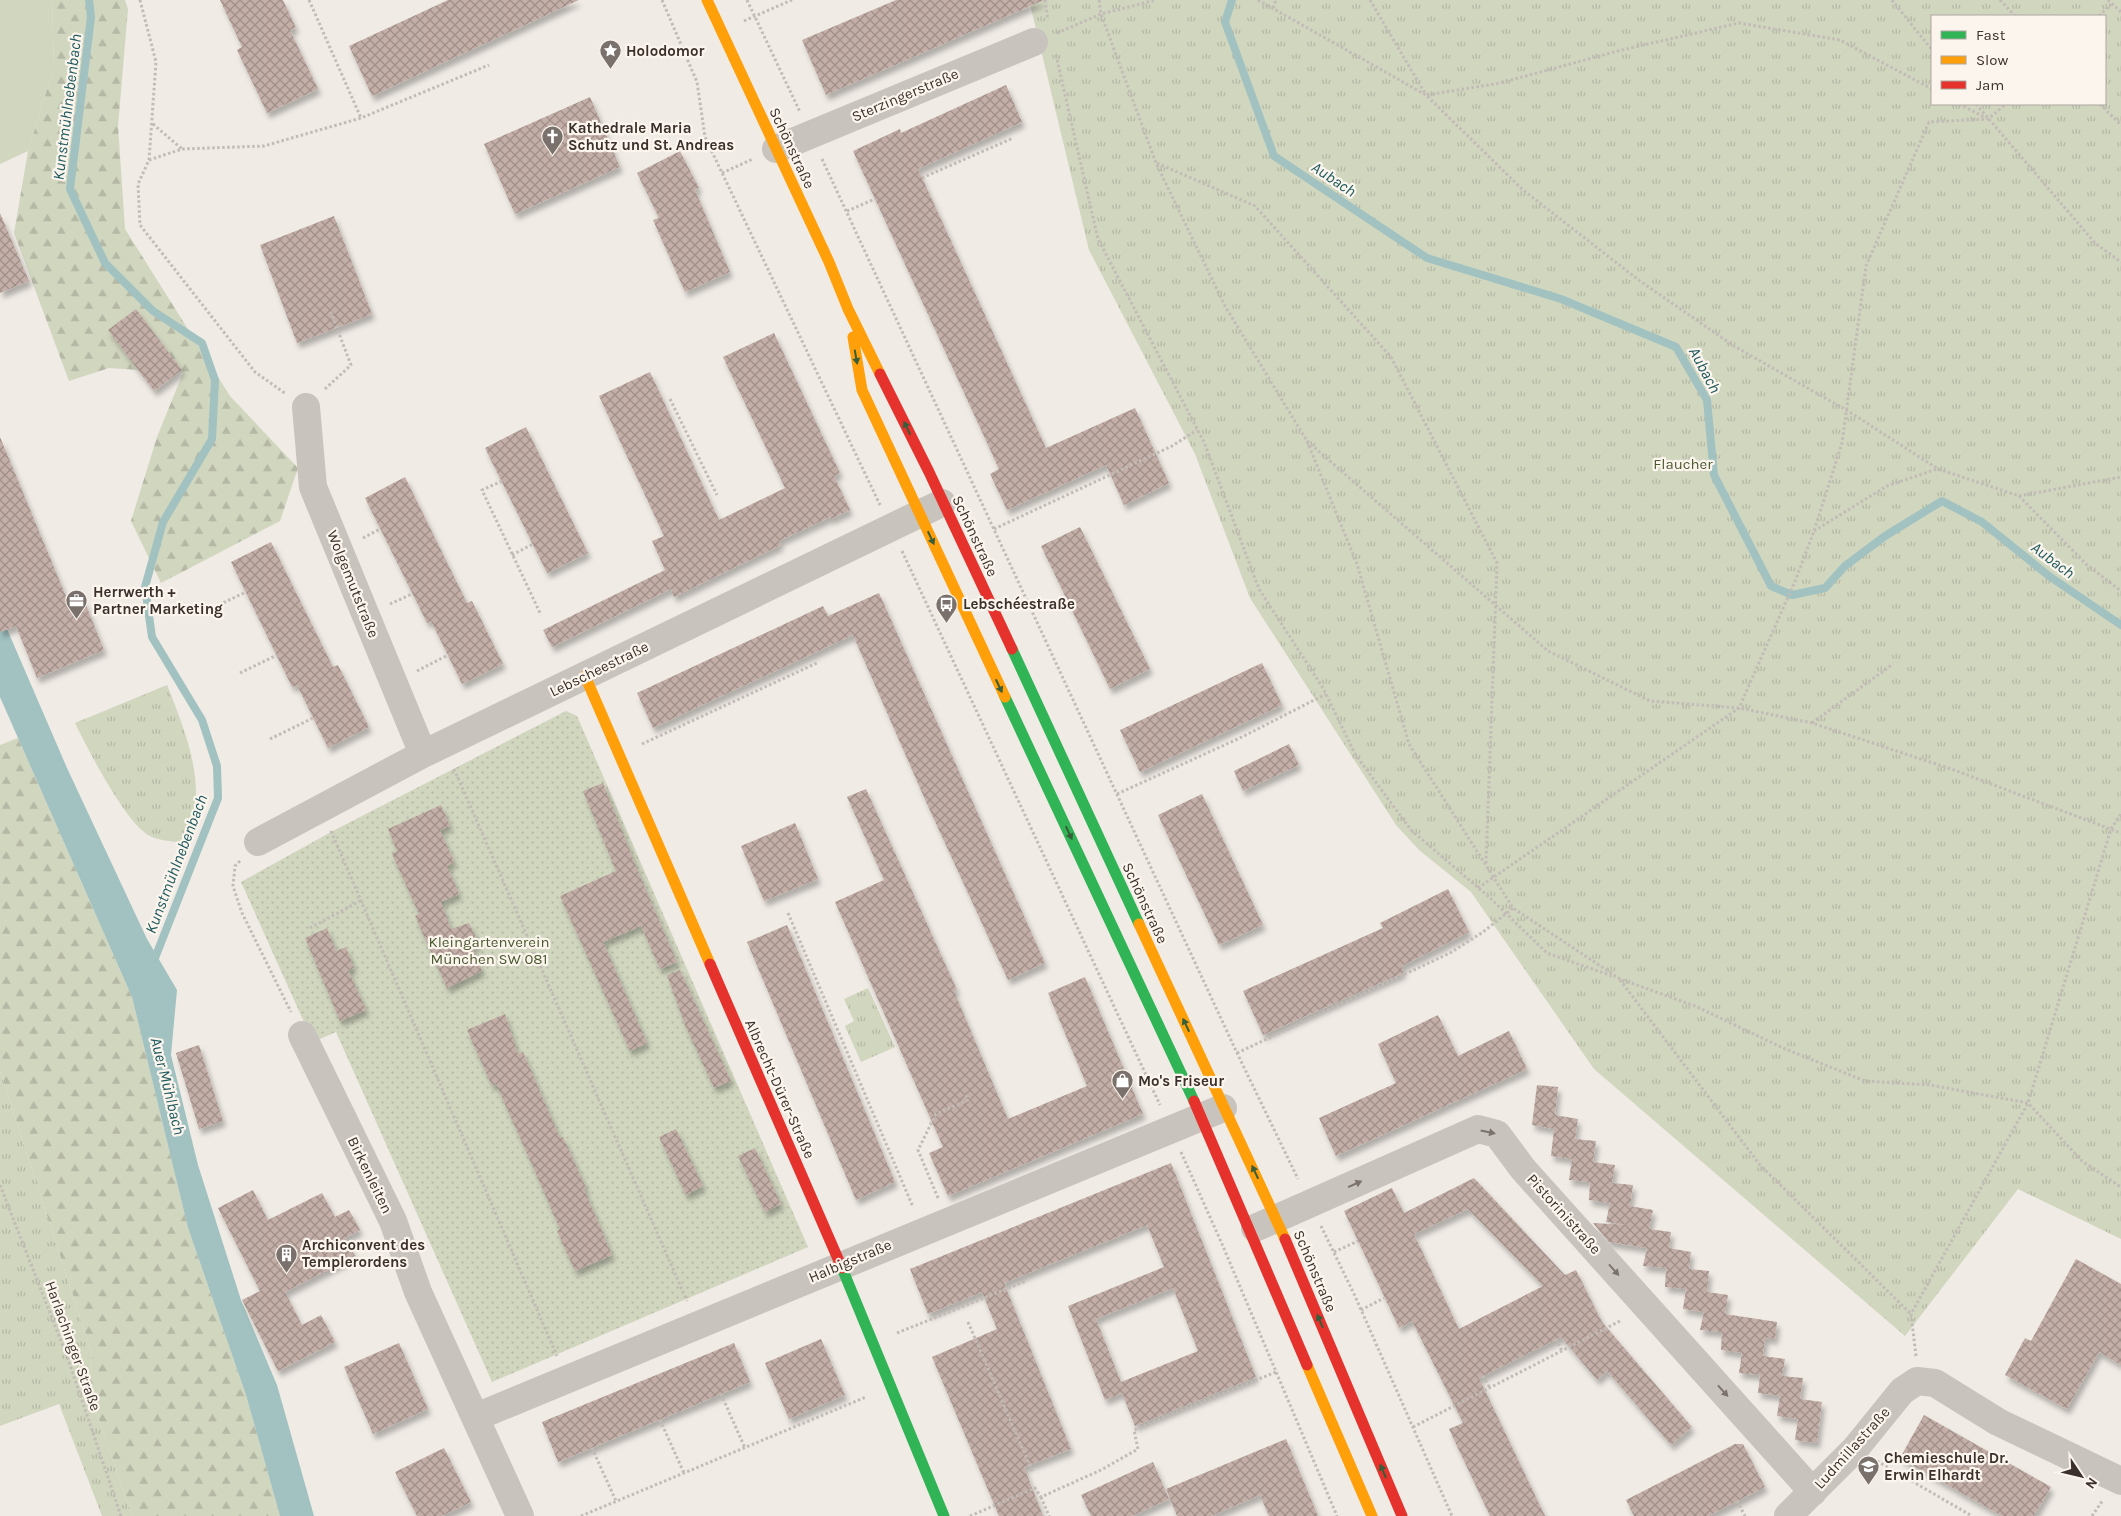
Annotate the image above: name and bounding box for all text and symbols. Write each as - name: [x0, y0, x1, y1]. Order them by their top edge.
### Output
- legend: [1931, 15, 2106, 105]
- text: Fast: [1976, 26, 2006, 44]
- water label: Kunstmühlnebenbach: [49, 33, 85, 181]
- place icon: Holodomor: [598, 39, 622, 70]
- place label: Holodomor: [626, 42, 705, 60]
- text: Slow: [1976, 51, 2008, 69]
- street label: Sterzingerstraße: [849, 64, 961, 126]
- text: Jam: [1976, 76, 2004, 94]
- street label: Schönstraße: [765, 105, 819, 191]
- place label: Kathedrale Maria Schutz und St. Andreas: [568, 119, 734, 154]
- church icon: Kathedrale Maria Schutz und St. Andreas: [540, 125, 564, 156]
- water label: Aubach: [1308, 157, 1360, 201]
- water label: Aubach: [1685, 344, 1725, 396]
- one-way arrow: [853, 349, 861, 365]
- one-way arrow: [903, 421, 912, 436]
- park label: Flaucher: [1653, 455, 1713, 473]
- street label: Schönstraße: [948, 493, 1002, 579]
- street label: Wolgemutstraße: [323, 528, 383, 640]
- one-way arrow: [927, 531, 935, 546]
- water label: Aubach: [2027, 537, 2079, 583]
- place label: Herrwerth + Partner Marketing: [93, 583, 223, 618]
- office icon: Herrwerth + Partner Marketing: [65, 589, 89, 620]
- bus stop icon: Lebschéestraße: [935, 592, 959, 623]
- place label: Lebschéestraße: [963, 595, 1075, 613]
- street label: Lebscheestraße: [547, 637, 651, 701]
- one-way arrow: [996, 679, 1004, 693]
- water label: Kunstmühlnebenbach: [141, 792, 211, 936]
- one-way arrow: [1065, 826, 1073, 840]
- street label: Schönstraße: [1118, 860, 1172, 946]
- park label: Kleingartenverein München SW 081: [429, 933, 549, 968]
- street label: Albrecht-Dürer-Straße: [741, 1017, 819, 1161]
- one-way arrow: [1182, 1018, 1190, 1032]
- water label: Auer Mühlbach: [147, 1035, 189, 1137]
- shop icon: Mo's Friseur: [1110, 1069, 1134, 1100]
- place label: Mo's Friseur: [1138, 1072, 1224, 1090]
- one-way arrow: [1480, 1128, 1496, 1136]
- street label: Birkenleiten: [344, 1134, 396, 1216]
- one-way arrow: [1251, 1165, 1259, 1179]
- street label: Pistorinistraße: [1523, 1170, 1605, 1258]
- one-way arrow: [1348, 1180, 1362, 1188]
- street label: Schönstraße: [1290, 1227, 1340, 1315]
- street label: Halbigstraße: [806, 1235, 894, 1287]
- place label: Archiconvent des Templerordens: [302, 1236, 425, 1271]
- building icon: Archiconvent des Templerordens: [274, 1242, 298, 1273]
- one-way arrow: [1608, 1264, 1620, 1276]
- street label: Harlachinger Straße: [41, 1279, 105, 1413]
- one-way arrow: [1316, 1313, 1324, 1328]
- one-way arrow: [1717, 1385, 1728, 1398]
- street label: Ludmillastraße: [1810, 1403, 1894, 1493]
- place label: Chemieschule Dr. Erwin Elhardt: [1884, 1449, 2008, 1484]
- north arrow: [2056, 1451, 2106, 1501]
- school or university icon: Chemieschule Dr. Erwin Elhardt: [1856, 1455, 1880, 1486]
- one-way arrow: [1378, 1464, 1386, 1478]
- text: N: [2081, 1474, 2101, 1492]

